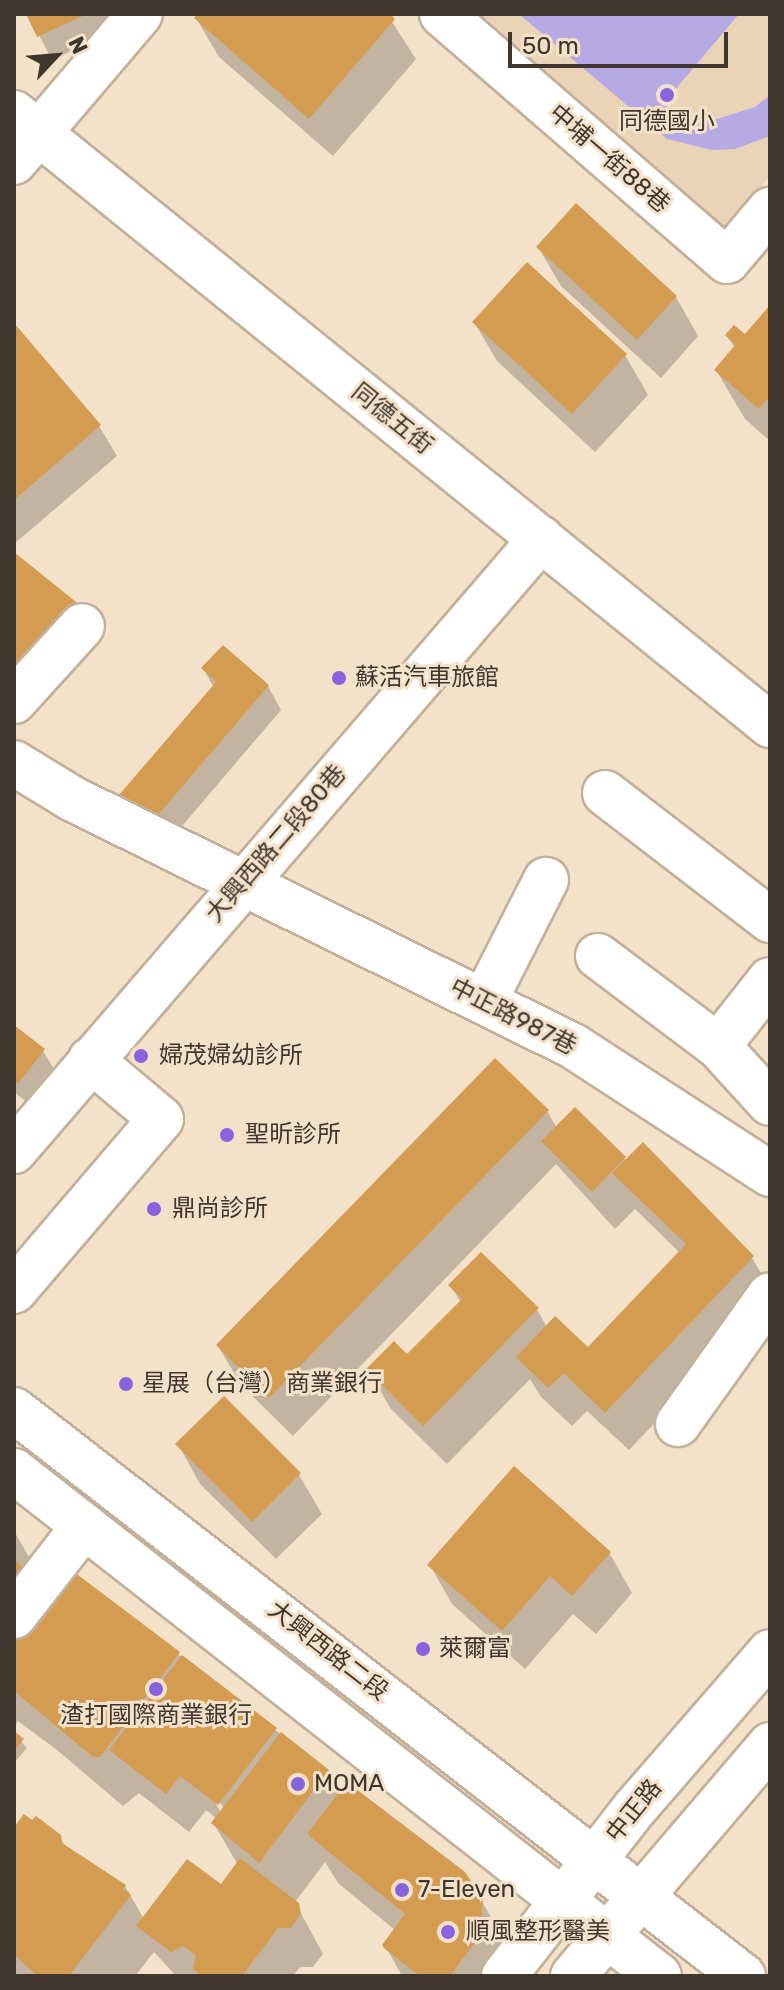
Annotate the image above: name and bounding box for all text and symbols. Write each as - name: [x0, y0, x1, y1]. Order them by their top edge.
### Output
- north arrow: [16, 16, 96, 96]
- scale bar: [512, 16, 732, 66]
- text: N: [62, 32, 94, 58]
- text: 50 m: [522, 32, 579, 60]
- marker: 同德國小: [658, 86, 676, 104]
- street label: 中埔一街88巷: [543, 99, 675, 219]
- place label: 同德國小: [619, 108, 715, 136]
- street label: 同德五街: [346, 378, 438, 460]
- place label: 蘇活汽車旅館: [355, 664, 499, 692]
- marker: 蘇活汽車旅館: [330, 669, 348, 687]
- street label: 大興西路二段80巷: [200, 760, 352, 928]
- street label: 中正路987巷: [445, 973, 581, 1061]
- place label: 婦茂婦幼診所: [159, 1042, 303, 1070]
- marker: 婦茂婦幼診所: [130, 1045, 152, 1067]
- place label: 聖昕診所: [245, 1121, 341, 1149]
- marker: 聖昕診所: [216, 1124, 238, 1146]
- place label: 鼎尚診所: [172, 1195, 268, 1223]
- marker: 鼎尚診所: [143, 1198, 165, 1220]
- place label: 星展（台灣）商業銀行: [142, 1370, 382, 1398]
- marker: 星展（台灣）商業銀行: [117, 1375, 135, 1393]
- street label: 大興西路二段: [262, 1595, 394, 1707]
- place label: 萊爾富: [439, 1635, 511, 1663]
- marker: 萊爾富: [414, 1640, 432, 1658]
- marker: 渣打國際商業銀行: [147, 1680, 165, 1698]
- place label: 渣打國際商業銀行: [60, 1702, 252, 1730]
- place label: MOMA: [314, 1770, 384, 1798]
- street label: 中正路: [600, 1774, 668, 1848]
- marker: MOMA: [289, 1775, 307, 1793]
- place label: 7-Eleven: [418, 1876, 515, 1904]
- marker: 7-Eleven: [393, 1881, 411, 1899]
- place label: 順風整形醫美: [466, 1918, 610, 1946]
- marker: 順風整形醫美: [437, 1921, 459, 1943]

